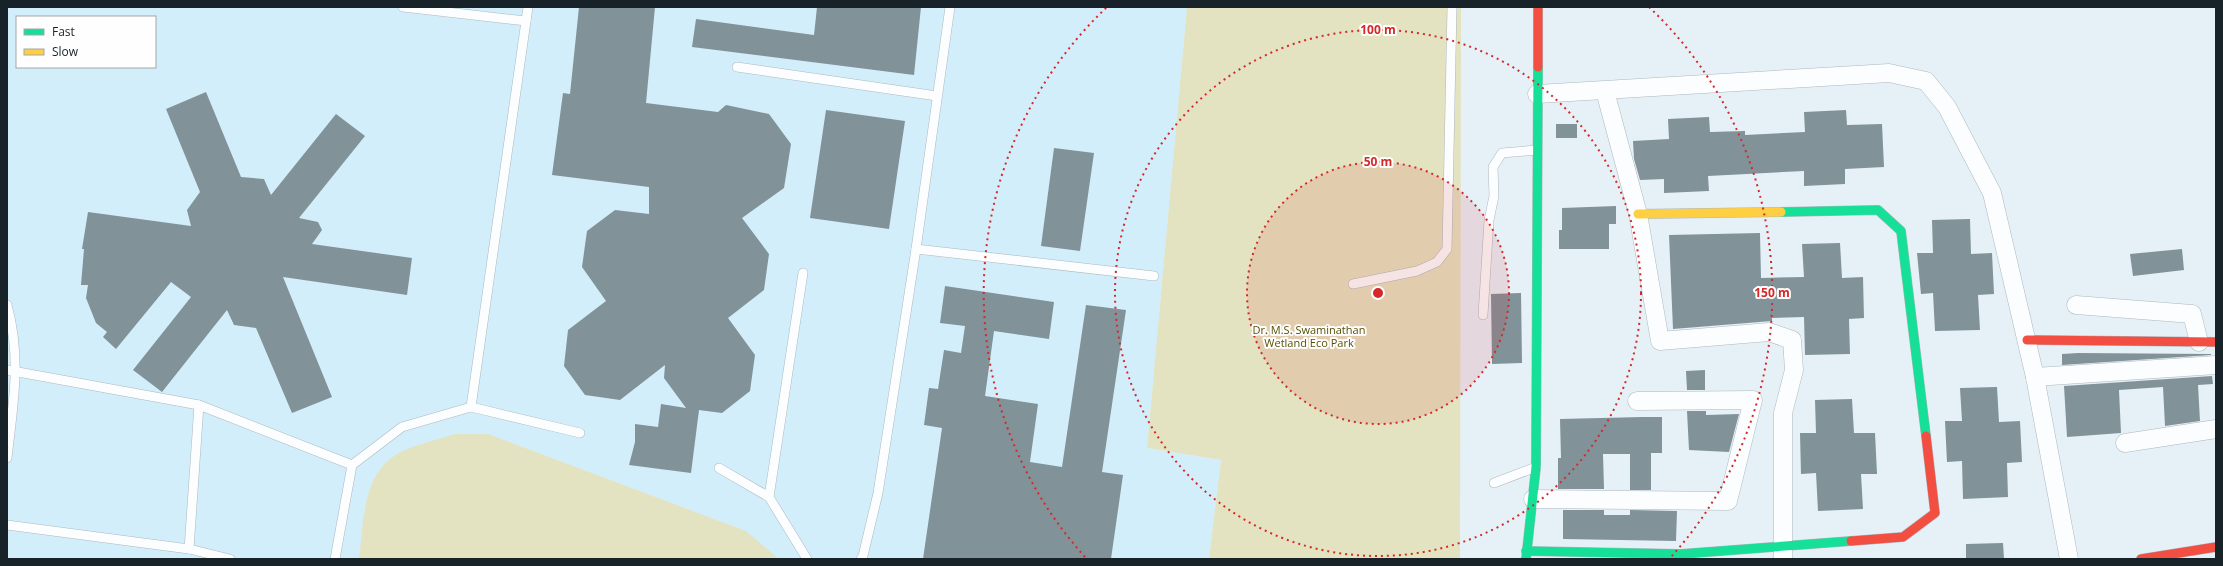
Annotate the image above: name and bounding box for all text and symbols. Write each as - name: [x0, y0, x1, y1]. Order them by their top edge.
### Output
- legend: [16, 16, 156, 68]
- text: 100 m: [1360, 21, 1396, 38]
- text: Fast: [52, 23, 75, 40]
- text: Slow: [52, 43, 79, 60]
- text: 50 m: [1364, 153, 1392, 170]
- text: 150 m: [1754, 284, 1790, 301]
- centre of rings: [1371, 286, 1385, 300]
- park label: Dr. M.S. Swaminathan Wetland Eco Park: [1253, 322, 1365, 350]

